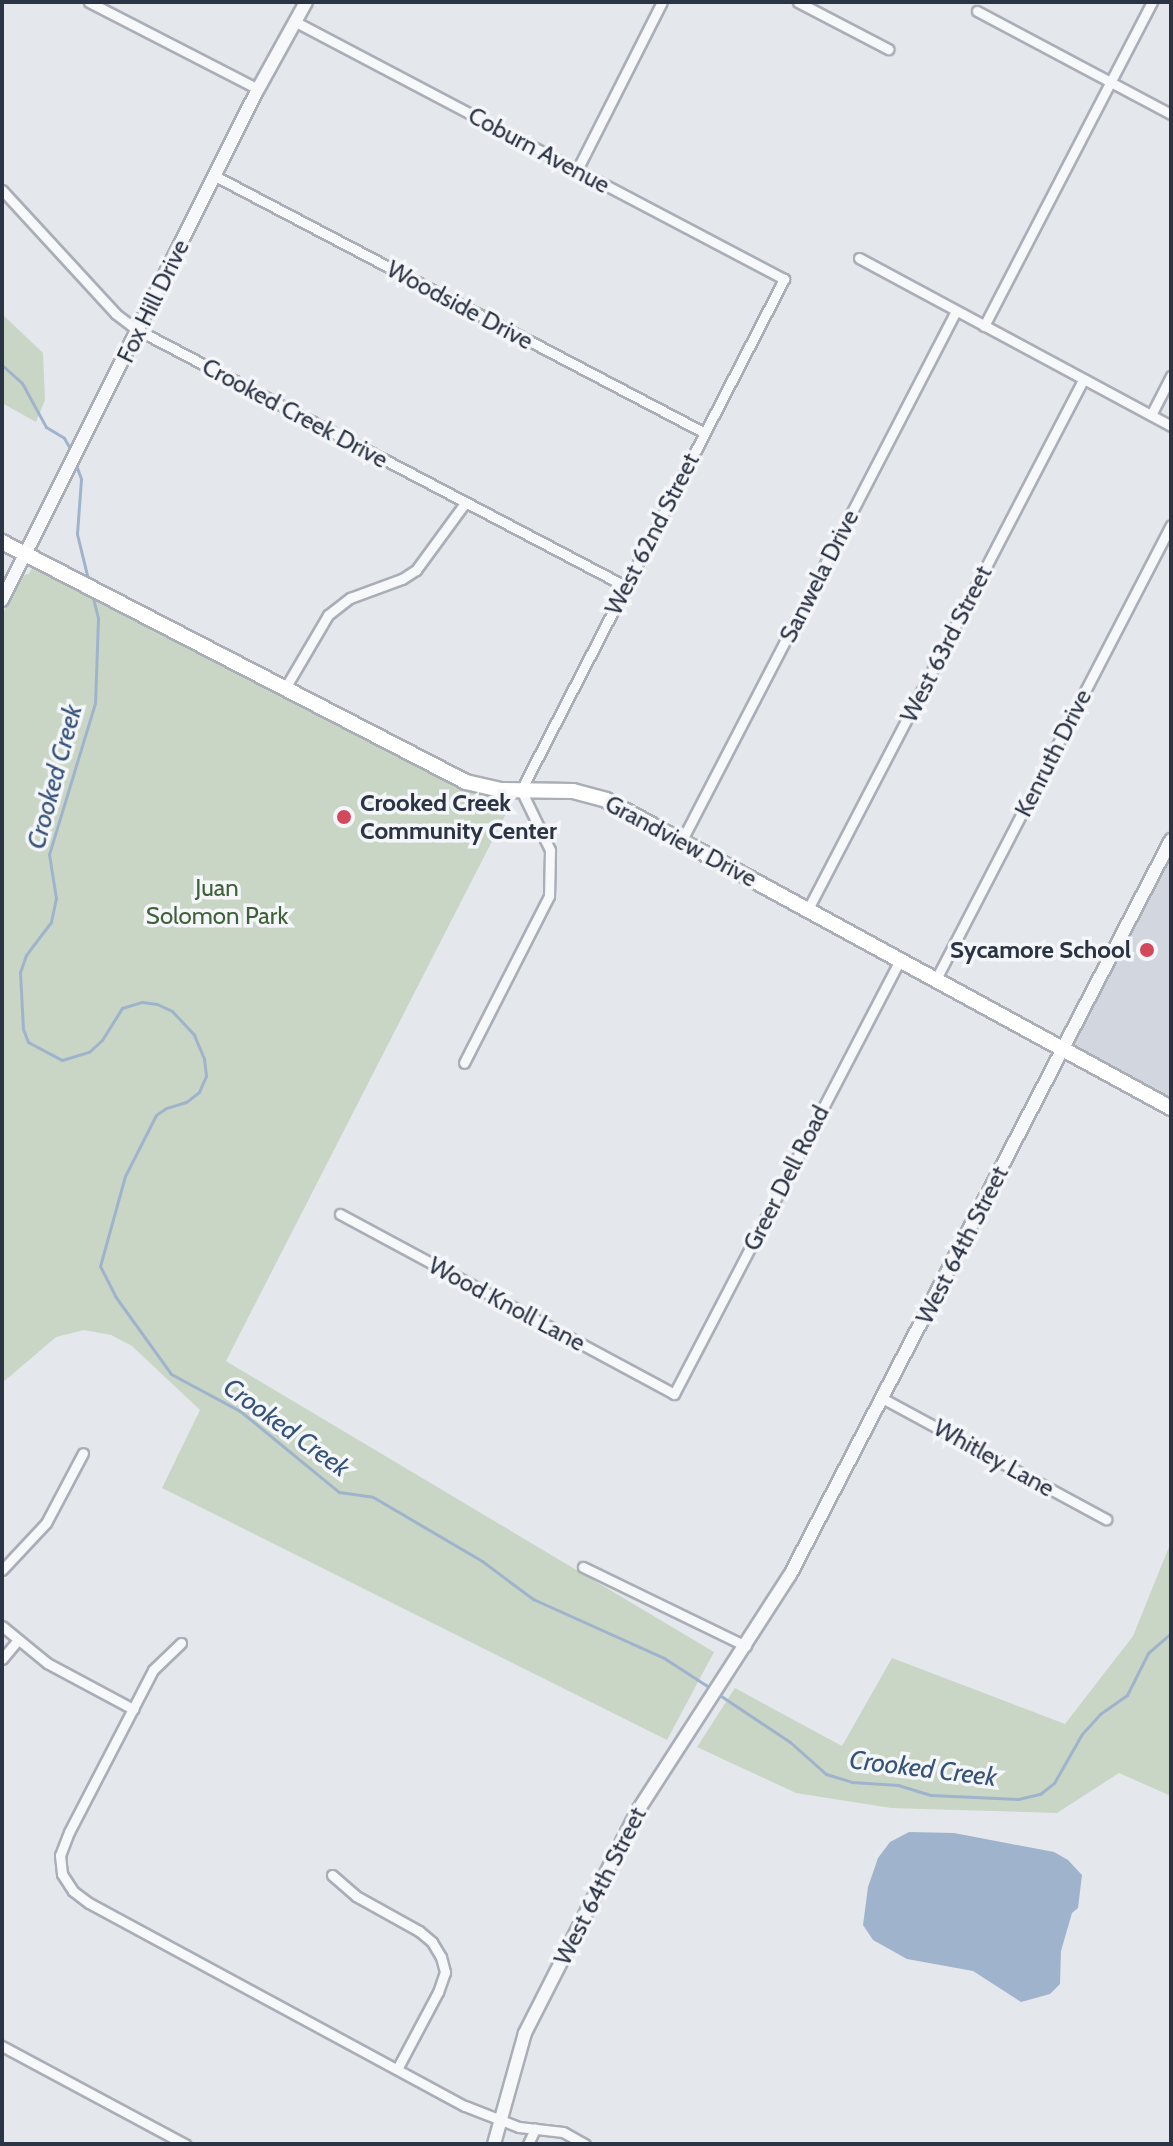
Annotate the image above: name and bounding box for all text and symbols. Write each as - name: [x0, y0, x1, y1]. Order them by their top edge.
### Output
- street label: Coburn Avenue: [463, 101, 615, 199]
- street label: Fox Hill Drive: [111, 235, 195, 367]
- street label: Woodside Drive: [382, 254, 538, 356]
- street label: Crooked Creek Drive: [197, 352, 393, 474]
- street label: West 62nd Street: [599, 448, 705, 620]
- street label: Sanwela Drive: [773, 505, 865, 647]
- street label: West 63rd Street: [894, 561, 998, 727]
- street label: Kenruth Drive: [1009, 685, 1097, 821]
- water label: Crooked Creek: [21, 701, 89, 853]
- place label: Crooked Creek Community Center: [360, 789, 557, 845]
- street label: Grandview Drive: [600, 789, 762, 893]
- marker: Crooked Creek Community Center: [335, 808, 353, 826]
- park label: Juan Solomon Park: [146, 874, 288, 930]
- place label: Sycamore School: [950, 936, 1131, 964]
- marker: Sycamore School: [1138, 941, 1156, 959]
- street label: Greer Dell Road: [737, 1101, 835, 1255]
- street label: West 64th Street: [910, 1161, 1014, 1329]
- street label: Wood Knoll Lane: [424, 1251, 590, 1357]
- water label: Crooked Creek: [217, 1372, 355, 1484]
- street label: Whitley Lane: [929, 1413, 1059, 1503]
- water label: Crooked Creek: [848, 1744, 998, 1794]
- street label: West 64th Street: [548, 1802, 652, 1970]

